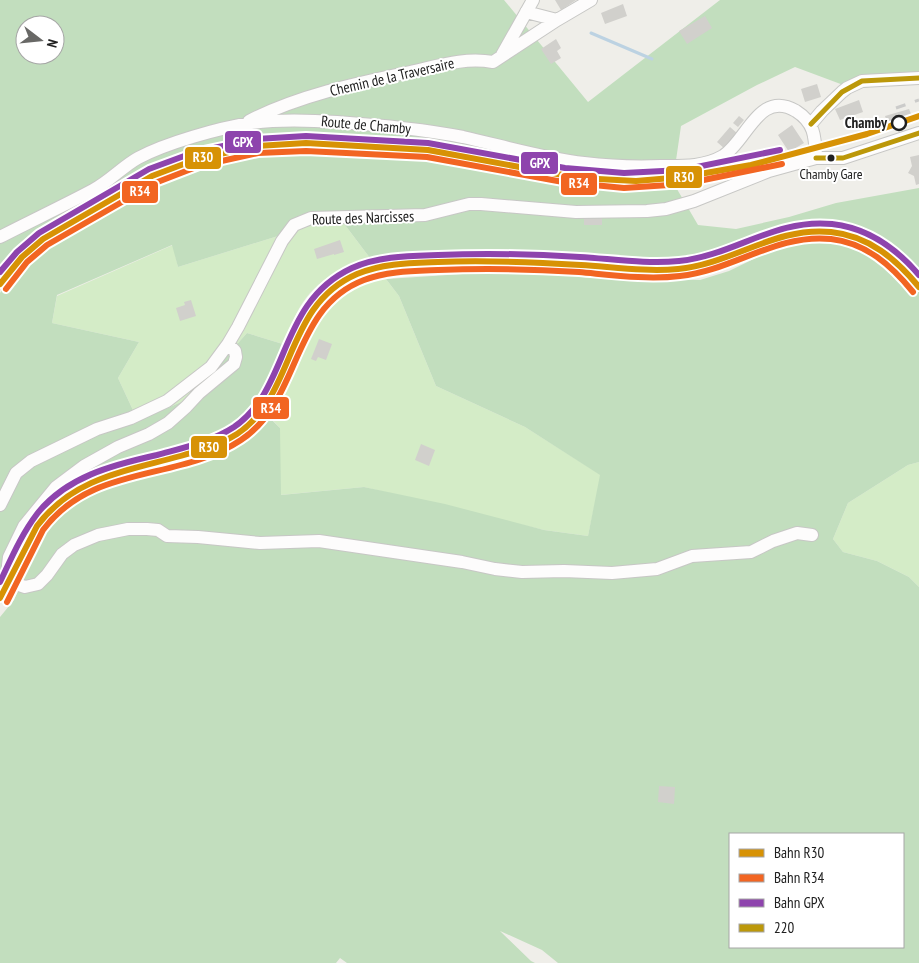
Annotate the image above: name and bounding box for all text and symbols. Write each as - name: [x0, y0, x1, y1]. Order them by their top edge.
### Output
- north arrow: [15, 15, 65, 65]
- text: N: [43, 37, 62, 50]
- street label: Chemin de la Traversaire: [328, 53, 456, 100]
- street label: Route de Chamby: [320, 111, 412, 138]
- place label: Chamby: [845, 113, 888, 132]
- marker: Chamby: [891, 115, 907, 131]
- line badge: GPX: [224, 130, 262, 154]
- text: GPX: [233, 133, 254, 151]
- line badge: R30: [184, 146, 222, 170]
- text: R30: [193, 148, 214, 166]
- line badge: GPX: [520, 151, 559, 175]
- marker: Chamby Gare: [826, 153, 836, 163]
- text: GPX: [530, 154, 551, 172]
- line badge: R30: [665, 165, 703, 189]
- place label: Chamby Gare: [799, 165, 863, 183]
- text: R30: [674, 168, 695, 186]
- line badge: R34: [560, 172, 598, 196]
- text: R34: [569, 174, 590, 192]
- line badge: R34: [121, 180, 159, 204]
- text: R34: [130, 182, 151, 200]
- street label: Route des Narcisses: [312, 206, 414, 229]
- line badge: R34: [252, 396, 290, 420]
- text: R34: [261, 399, 282, 417]
- line badge: R30: [190, 435, 228, 459]
- text: R30: [199, 438, 220, 456]
- legend: [729, 833, 904, 948]
- text: Bahn R30: [774, 843, 824, 862]
- text: Bahn R34: [774, 868, 824, 887]
- text: Bahn GPX: [774, 893, 825, 912]
- text: 220: [774, 918, 795, 937]

